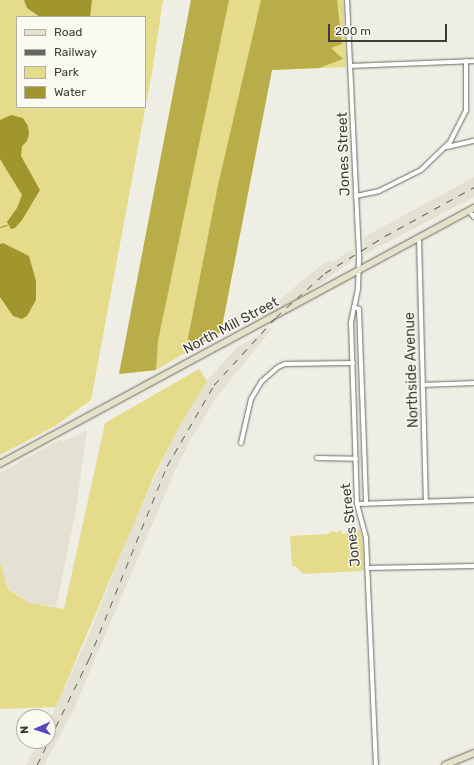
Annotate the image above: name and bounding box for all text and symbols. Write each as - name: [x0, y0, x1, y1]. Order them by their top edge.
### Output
- legend: [16, 16, 146, 108]
- scale bar: [330, 16, 449, 42]
- text: 200 m: [335, 24, 371, 38]
- text: Road: [54, 25, 82, 39]
- text: Railway: [54, 45, 97, 59]
- text: Park: [54, 65, 79, 79]
- text: Water: [54, 85, 86, 99]
- street label: Jones Street: [334, 112, 354, 196]
- street label: North Mill Street: [180, 294, 282, 358]
- street label: Northside Avenue: [402, 312, 422, 428]
- street label: Jones Street: [338, 482, 364, 568]
- north arrow: [16, 709, 56, 749]
- text: N: [18, 725, 31, 734]

